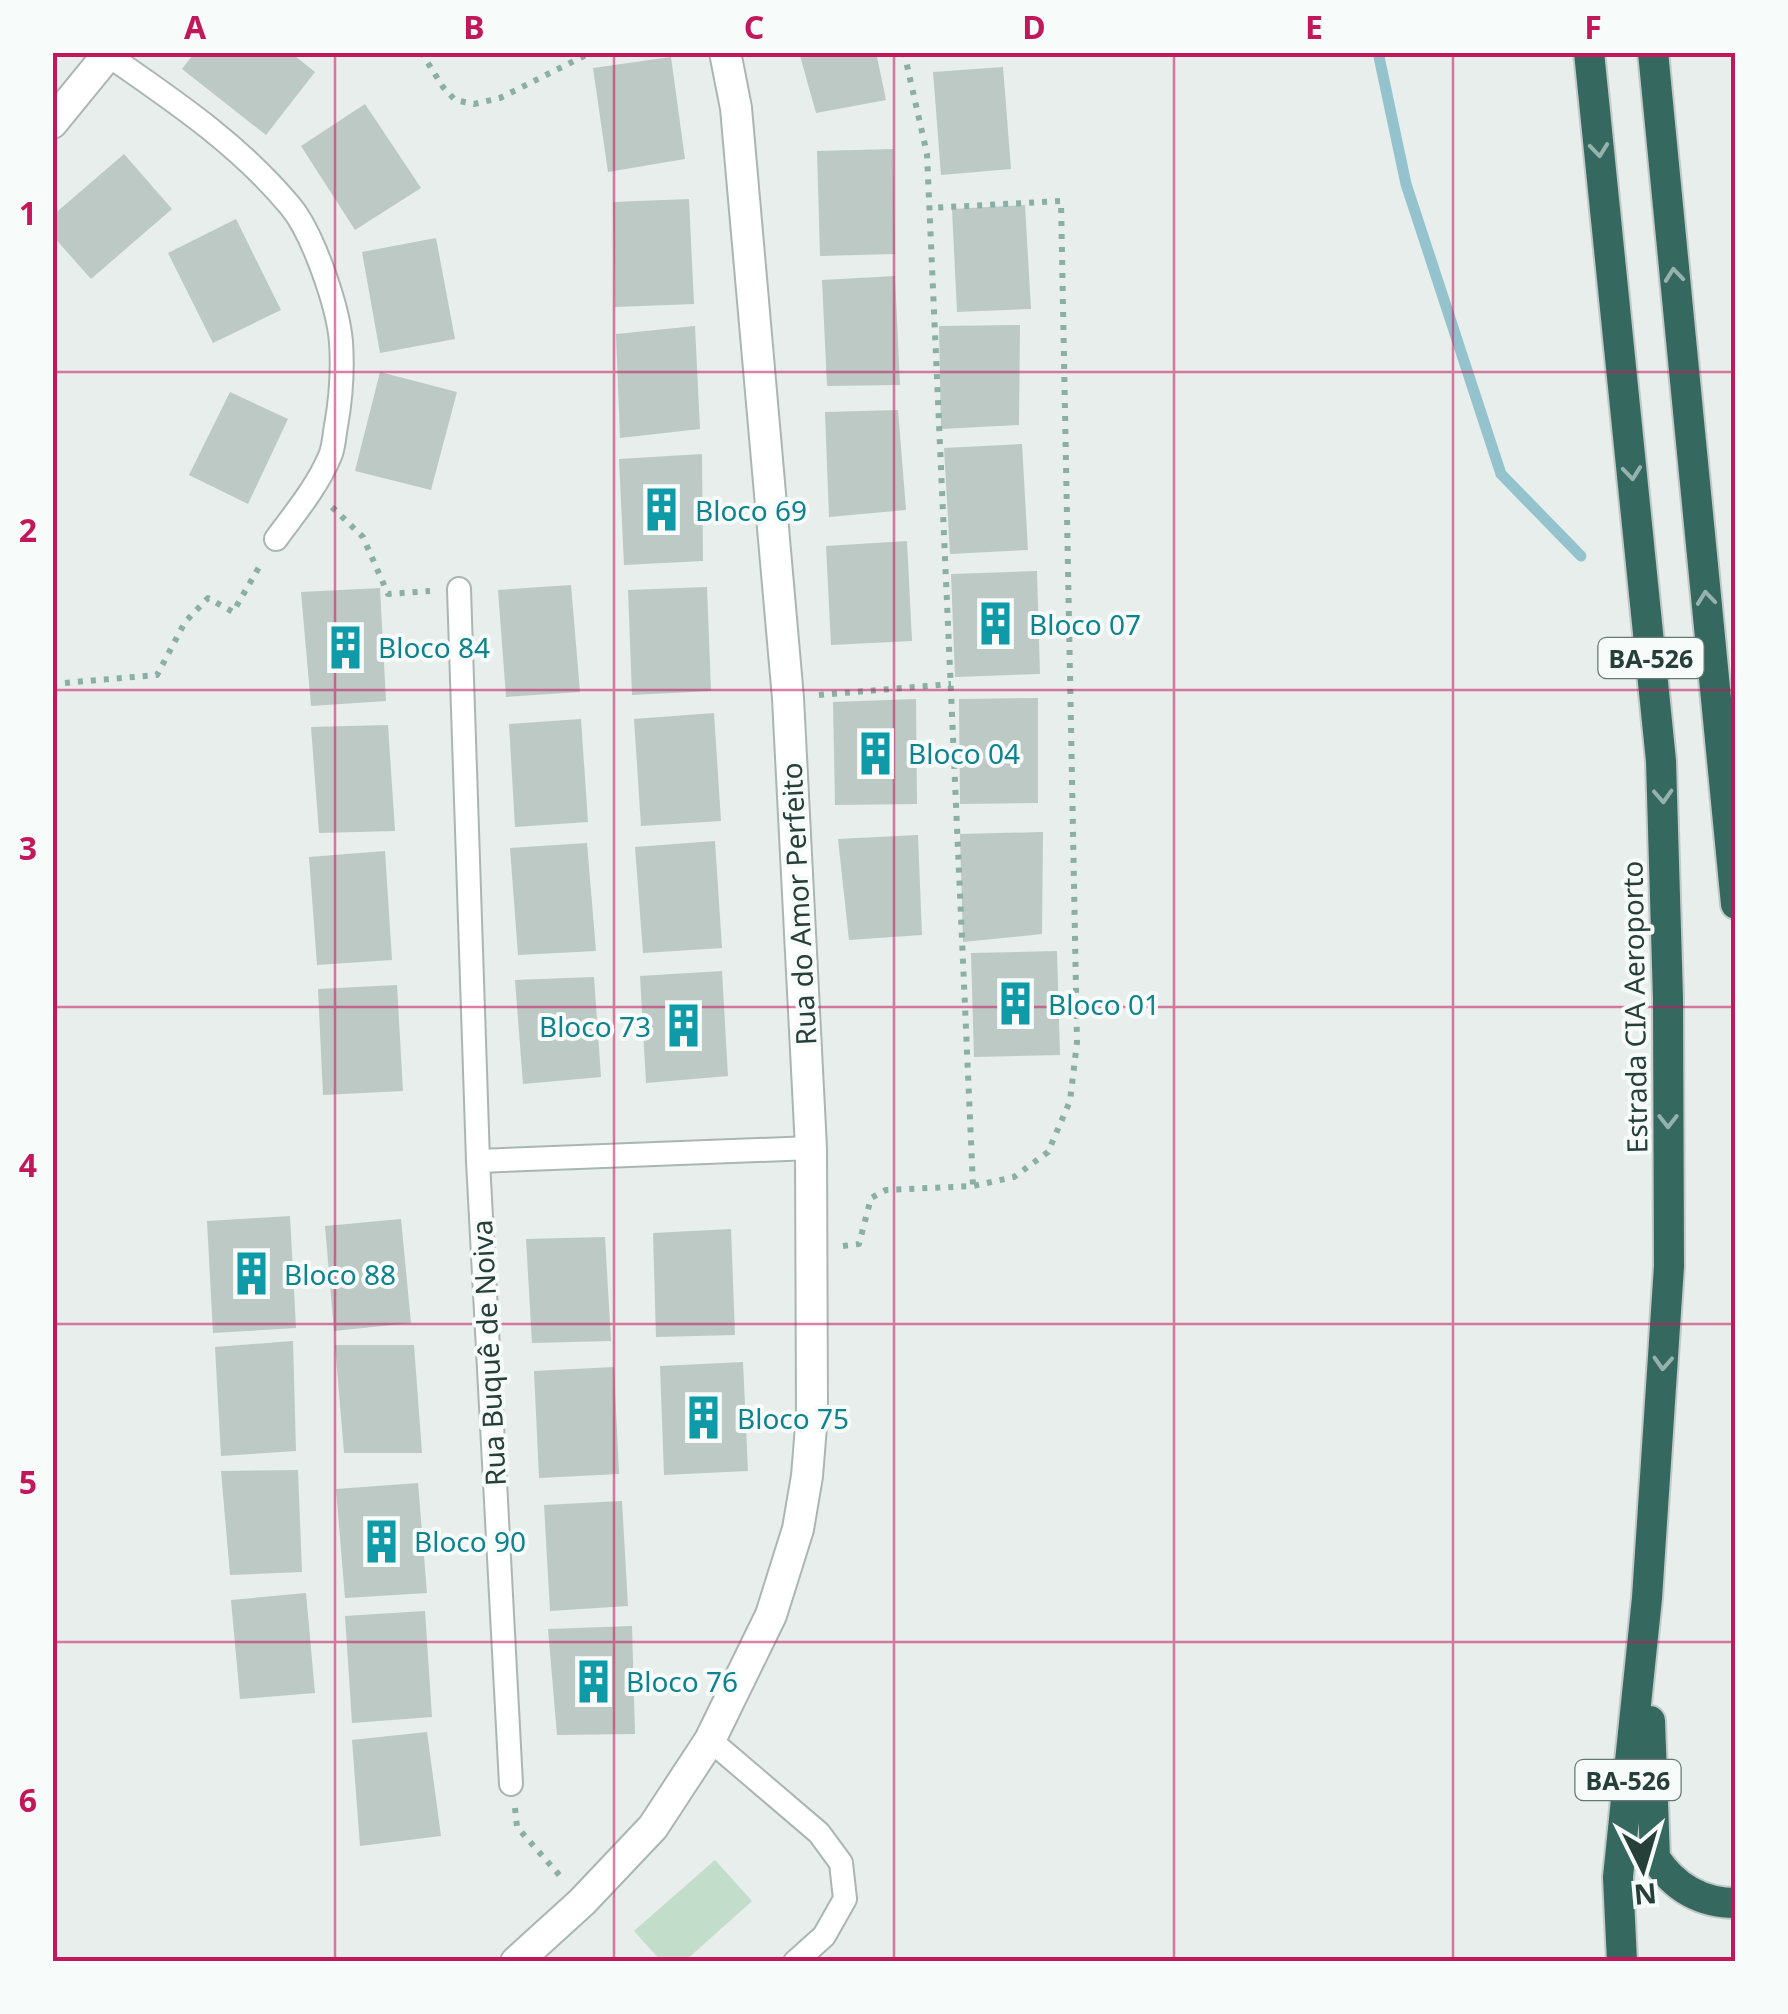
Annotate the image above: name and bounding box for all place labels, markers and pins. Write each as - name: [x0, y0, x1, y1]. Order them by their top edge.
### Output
- building icon: Bloco 69: [638, 486, 686, 534]
- place label: Bloco 69: [695, 491, 807, 529]
- building icon: Bloco 07: [972, 600, 1020, 648]
- place label: Bloco 07: [1029, 605, 1141, 643]
- building icon: Bloco 84: [321, 623, 369, 671]
- place label: Bloco 84: [378, 628, 490, 666]
- building icon: Bloco 04: [851, 729, 899, 777]
- place label: Bloco 04: [908, 734, 1020, 772]
- building icon: Bloco 01: [991, 980, 1039, 1028]
- place label: Bloco 01: [1048, 985, 1160, 1023]
- building icon: Bloco 73: [660, 1002, 708, 1050]
- place label: Bloco 73: [539, 1007, 651, 1045]
- building icon: Bloco 88: [227, 1250, 275, 1298]
- place label: Bloco 88: [284, 1255, 396, 1293]
- building icon: Bloco 75: [680, 1394, 728, 1442]
- place label: Bloco 75: [737, 1399, 849, 1437]
- building icon: Bloco 90: [357, 1517, 405, 1565]
- place label: Bloco 90: [414, 1522, 526, 1560]
- building icon: Bloco 76: [569, 1657, 617, 1705]
- place label: Bloco 76: [626, 1662, 738, 1700]

